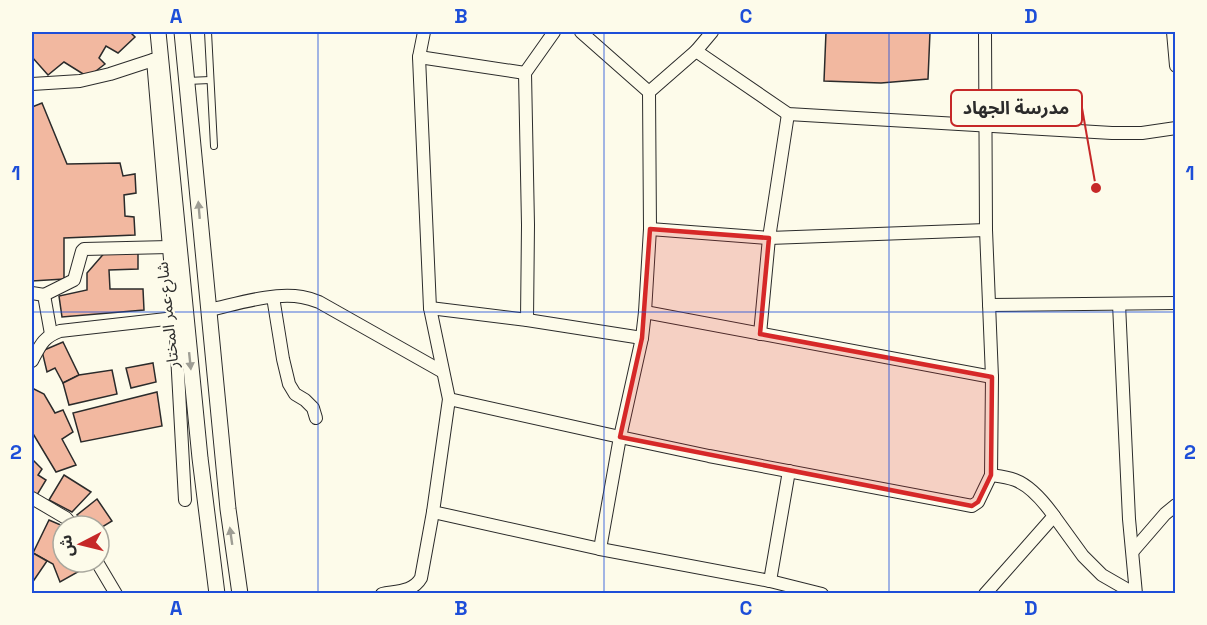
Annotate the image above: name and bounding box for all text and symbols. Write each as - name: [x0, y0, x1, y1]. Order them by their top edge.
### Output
- text: A: [170, 3, 183, 29]
- text: B: [454, 3, 468, 29]
- text: C: [740, 3, 753, 29]
- text: D: [1024, 3, 1038, 29]
- callout: مدرسة الجهاد: [951, 90, 1082, 126]
- text: مدرسة الجهاد: [963, 96, 1069, 119]
- text: 1: [11, 160, 21, 186]
- text: 1: [1185, 160, 1195, 186]
- one-way arrow: [194, 201, 204, 220]
- street label: شارع عمر المختار: [151, 260, 186, 370]
- one-way arrow: [185, 352, 195, 371]
- text: 2: [10, 439, 22, 465]
- text: 2: [1184, 439, 1196, 465]
- north arrow: [51, 514, 111, 574]
- one-way arrow: [227, 526, 236, 545]
- text: ش: [55, 534, 78, 558]
- text: A: [170, 595, 183, 621]
- text: B: [454, 595, 468, 621]
- text: C: [740, 595, 753, 621]
- text: D: [1024, 595, 1038, 621]

